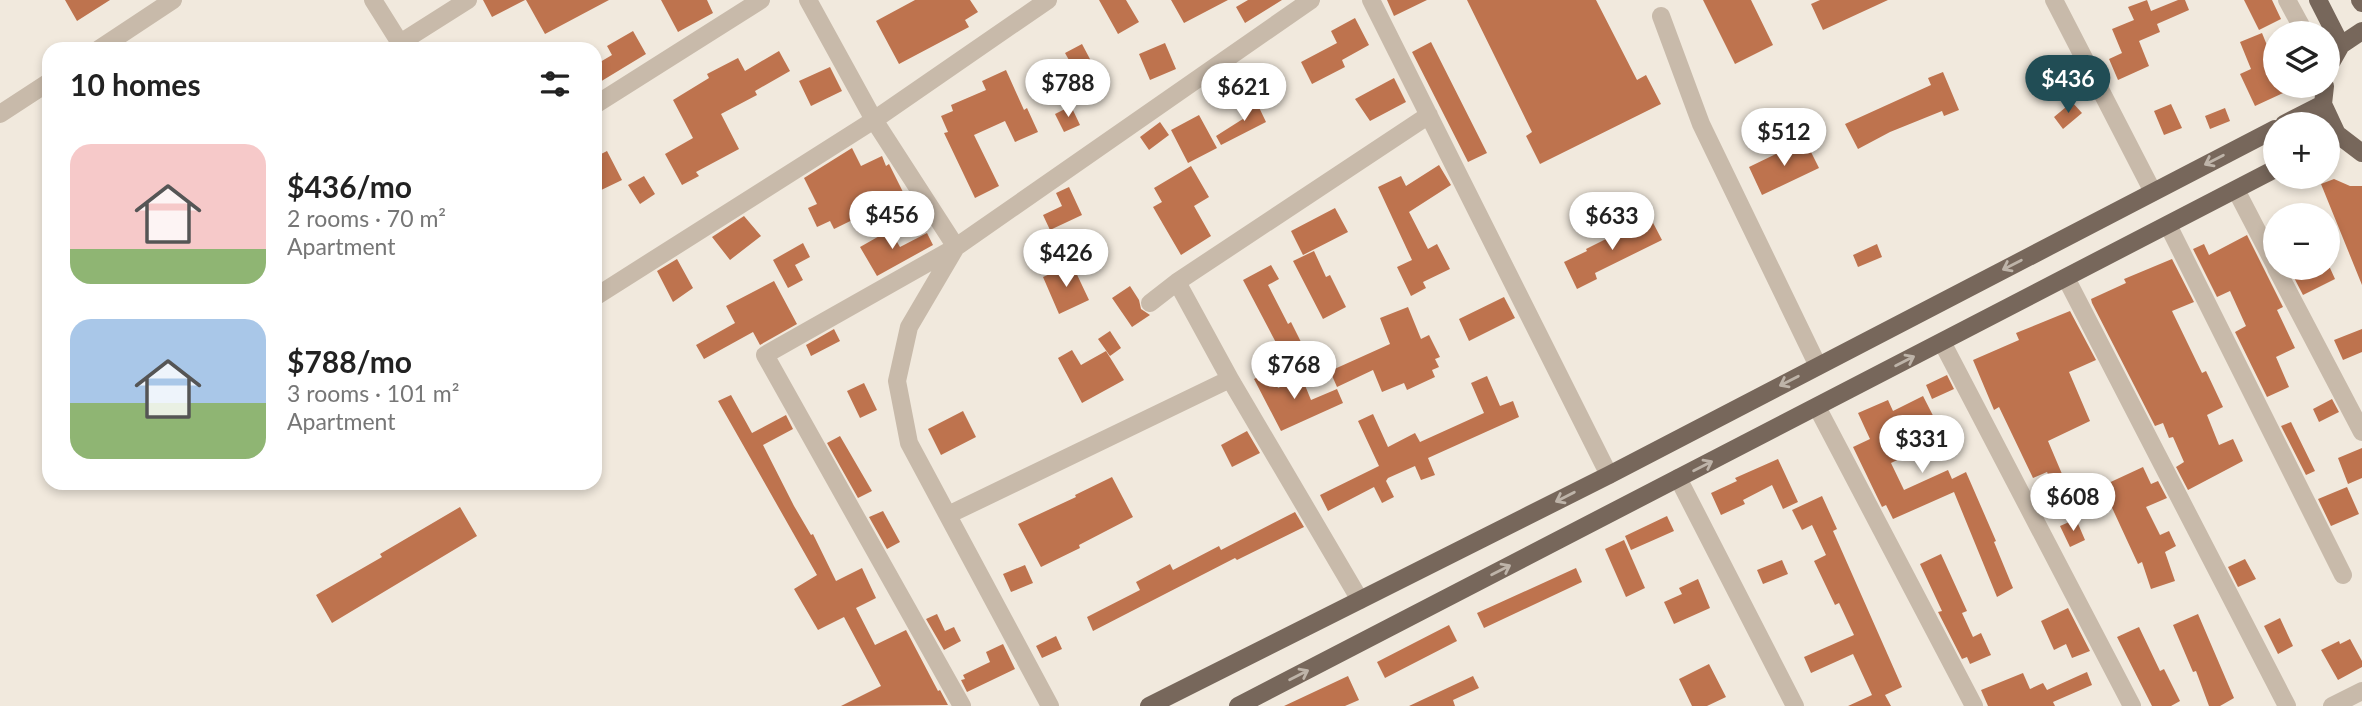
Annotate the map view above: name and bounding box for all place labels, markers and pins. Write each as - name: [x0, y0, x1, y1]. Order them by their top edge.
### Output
- pin: $436: [2027, 55, 2109, 115]
- pin: $788: [1027, 60, 1109, 119]
- pin: $621: [1203, 64, 1285, 123]
- pin: $512: [1743, 108, 1825, 168]
- pin: $456: [851, 191, 933, 251]
- pin: $633: [1571, 192, 1653, 252]
- pin: $426: [1025, 230, 1107, 289]
- pin: $768: [1253, 342, 1335, 401]
- pin: $331: [1881, 416, 1963, 475]
- pin: $608: [2032, 474, 2114, 533]

